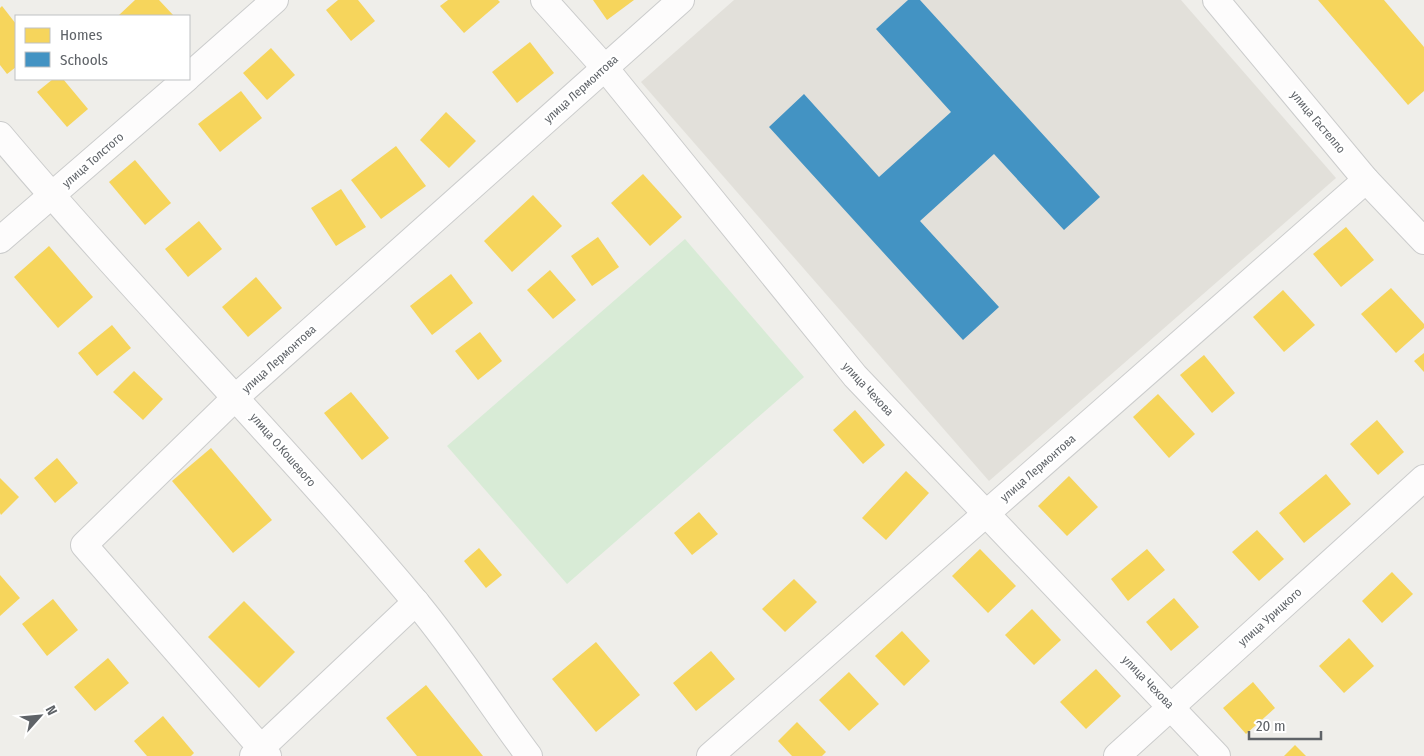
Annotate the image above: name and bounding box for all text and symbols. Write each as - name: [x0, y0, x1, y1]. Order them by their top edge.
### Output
- legend: [15, 15, 190, 80]
- text: Homes: [60, 26, 102, 44]
- text: Schools: [60, 51, 108, 69]
- street label: улица Лермонтова: [541, 52, 621, 126]
- street label: улица Гастелло: [1288, 88, 1348, 156]
- street label: улица Толстого: [59, 130, 127, 190]
- street label: улица Лермонтова: [239, 322, 319, 396]
- street label: улица Чехова: [840, 359, 897, 419]
- street label: улица О.Кошевого: [247, 410, 319, 490]
- street label: улица Лермонтова: [998, 431, 1079, 504]
- street label: улица Урицкого: [1235, 585, 1305, 649]
- street label: улица Чехова: [1119, 652, 1177, 712]
- north arrow: [15, 691, 65, 741]
- text: N: [42, 703, 61, 718]
- scale bar: [1249, 708, 1322, 740]
- text: 20 m: [1256, 717, 1286, 735]

